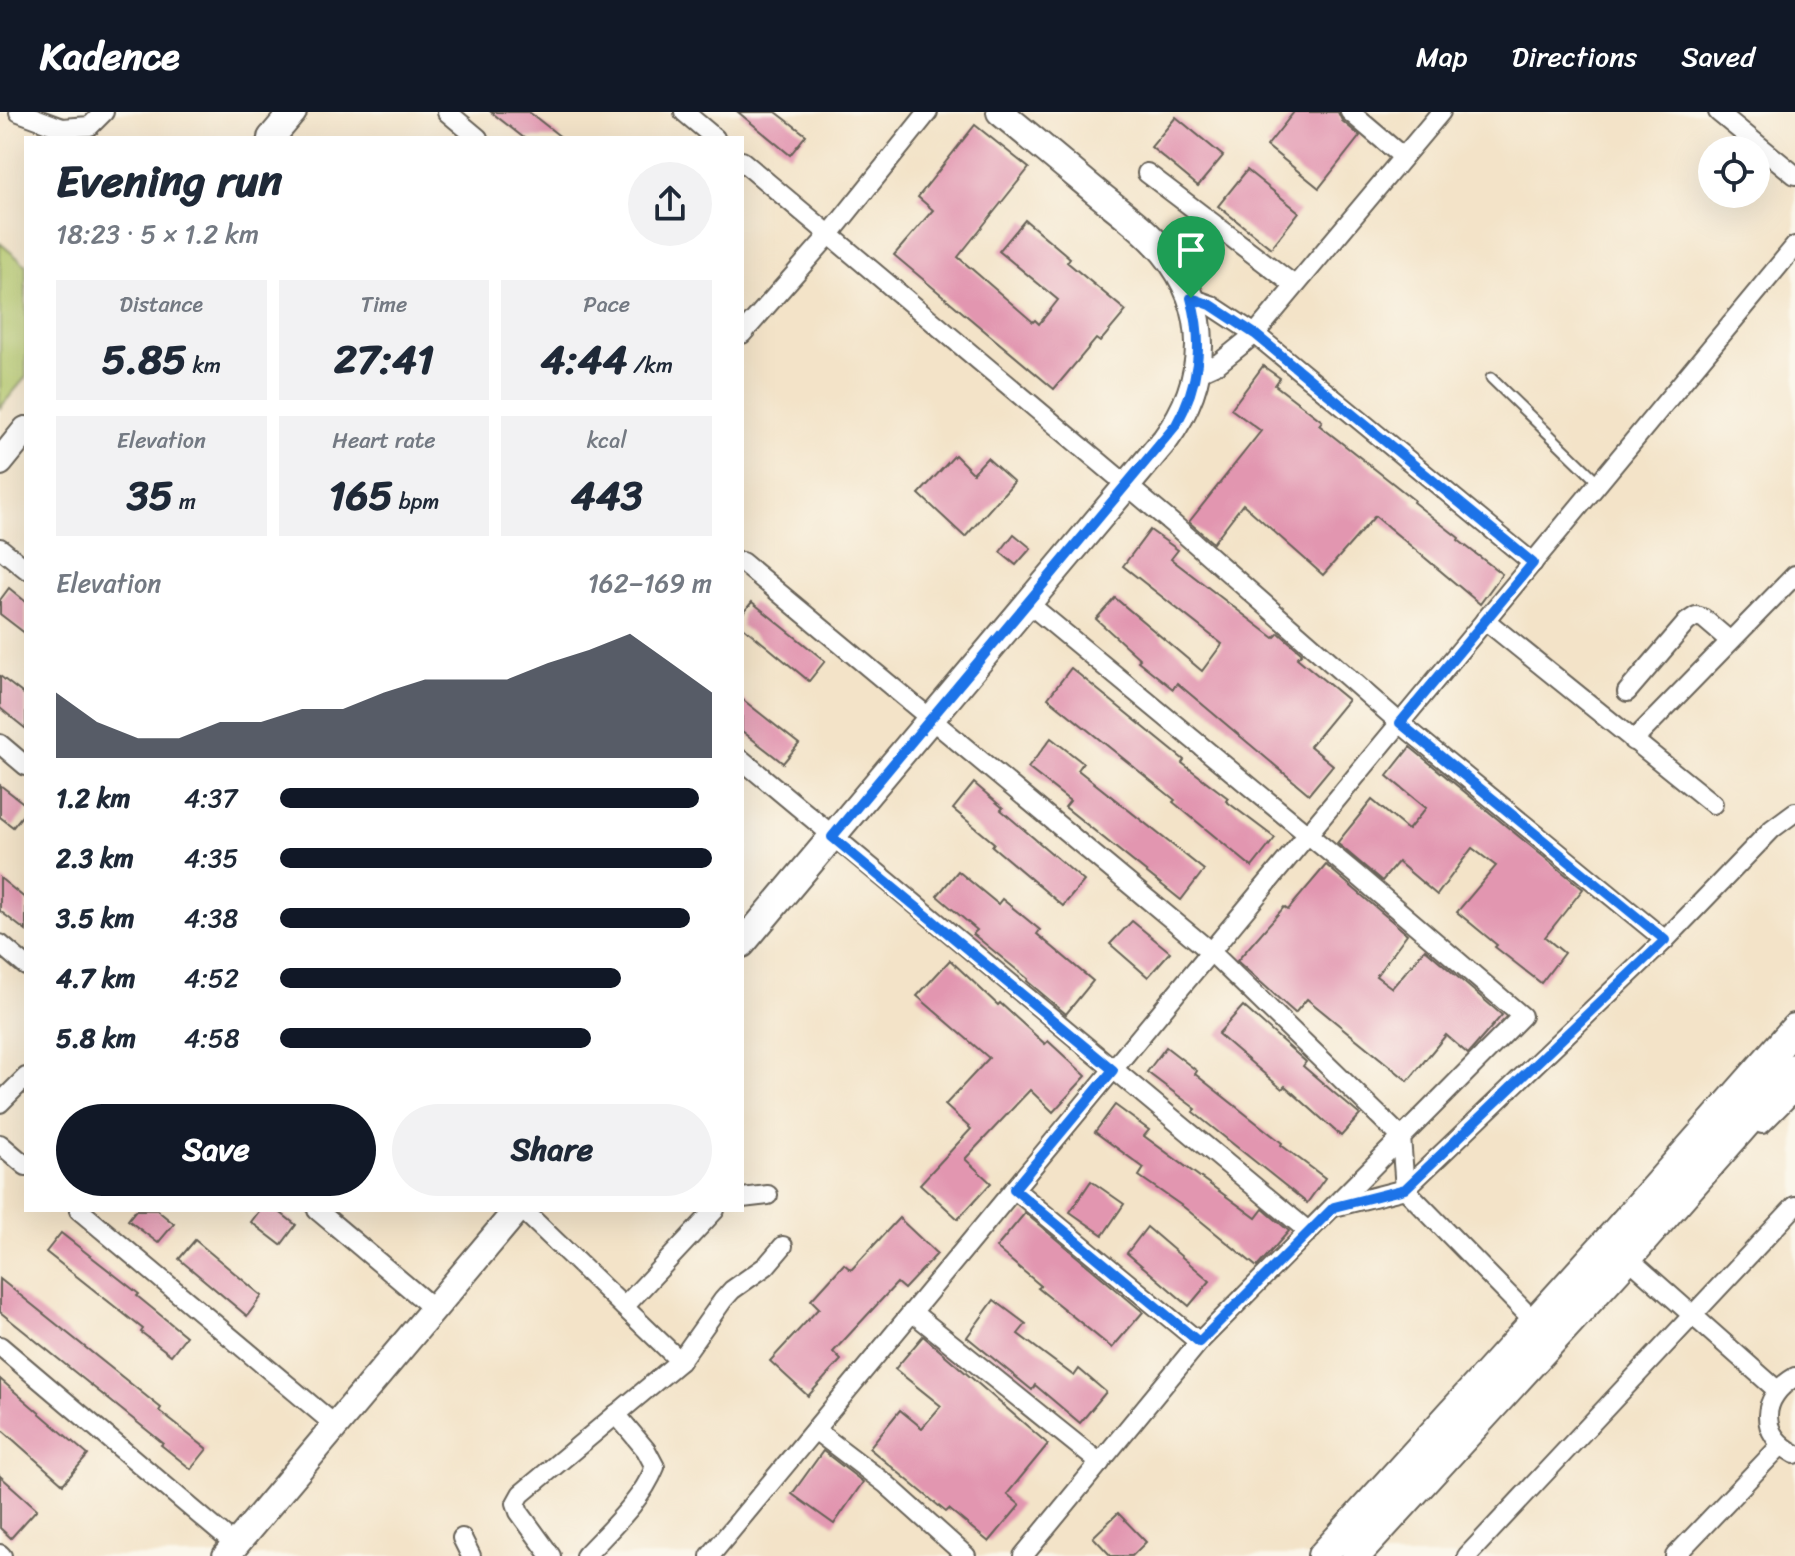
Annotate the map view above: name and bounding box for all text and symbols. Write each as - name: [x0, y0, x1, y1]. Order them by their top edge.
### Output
- text: Kadence: [40, 23, 180, 90]
- text: Map: [1416, 32, 1468, 81]
- text: Directions: [1512, 32, 1637, 81]
- text: Saved: [1681, 32, 1755, 81]
- map controls: [1698, 136, 1770, 208]
- button: locate: [1698, 136, 1770, 208]
- text: Evening run: [56, 142, 282, 220]
- button: share: [628, 162, 712, 246]
- text: 18:23 · 5 × 1.2 km: [56, 211, 259, 257]
- pin: [1157, 216, 1225, 298]
- icon: arrive: [1169, 228, 1213, 272]
- text: Distance: [120, 285, 203, 324]
- text: Time: [361, 285, 407, 324]
- text: Pace: [583, 285, 630, 324]
- text: 5.85: [102, 324, 187, 395]
- text: 27:41: [334, 324, 434, 395]
- text: 4:44: [541, 324, 628, 395]
- text: km: [187, 346, 221, 385]
- text: /km: [628, 346, 673, 385]
- text: Elevation: [117, 421, 206, 460]
- text: Heart rate: [332, 421, 436, 460]
- text: kcal: [587, 421, 627, 460]
- text: 35: [127, 460, 173, 531]
- text: 165: [329, 460, 393, 531]
- text: 443: [571, 460, 643, 531]
- text: m: [173, 482, 196, 521]
- text: bpm: [393, 482, 439, 521]
- text: Elevation: [56, 560, 161, 606]
- text: 162–169 m: [588, 560, 712, 606]
- text: 1.2 km: [56, 775, 131, 821]
- text: 4:37: [184, 775, 237, 821]
- text: 2.3 km: [56, 835, 134, 881]
- text: 4:35: [184, 835, 238, 881]
- text: 3.5 km: [56, 895, 135, 941]
- text: 4:38: [184, 895, 238, 941]
- text: 4.7 km: [56, 955, 135, 1001]
- text: 4:52: [184, 955, 239, 1001]
- text: 5.8 km: [56, 1015, 136, 1061]
- text: 4:58: [184, 1015, 240, 1061]
- button: Save: [56, 1104, 376, 1196]
- button: Share: [392, 1104, 712, 1196]

